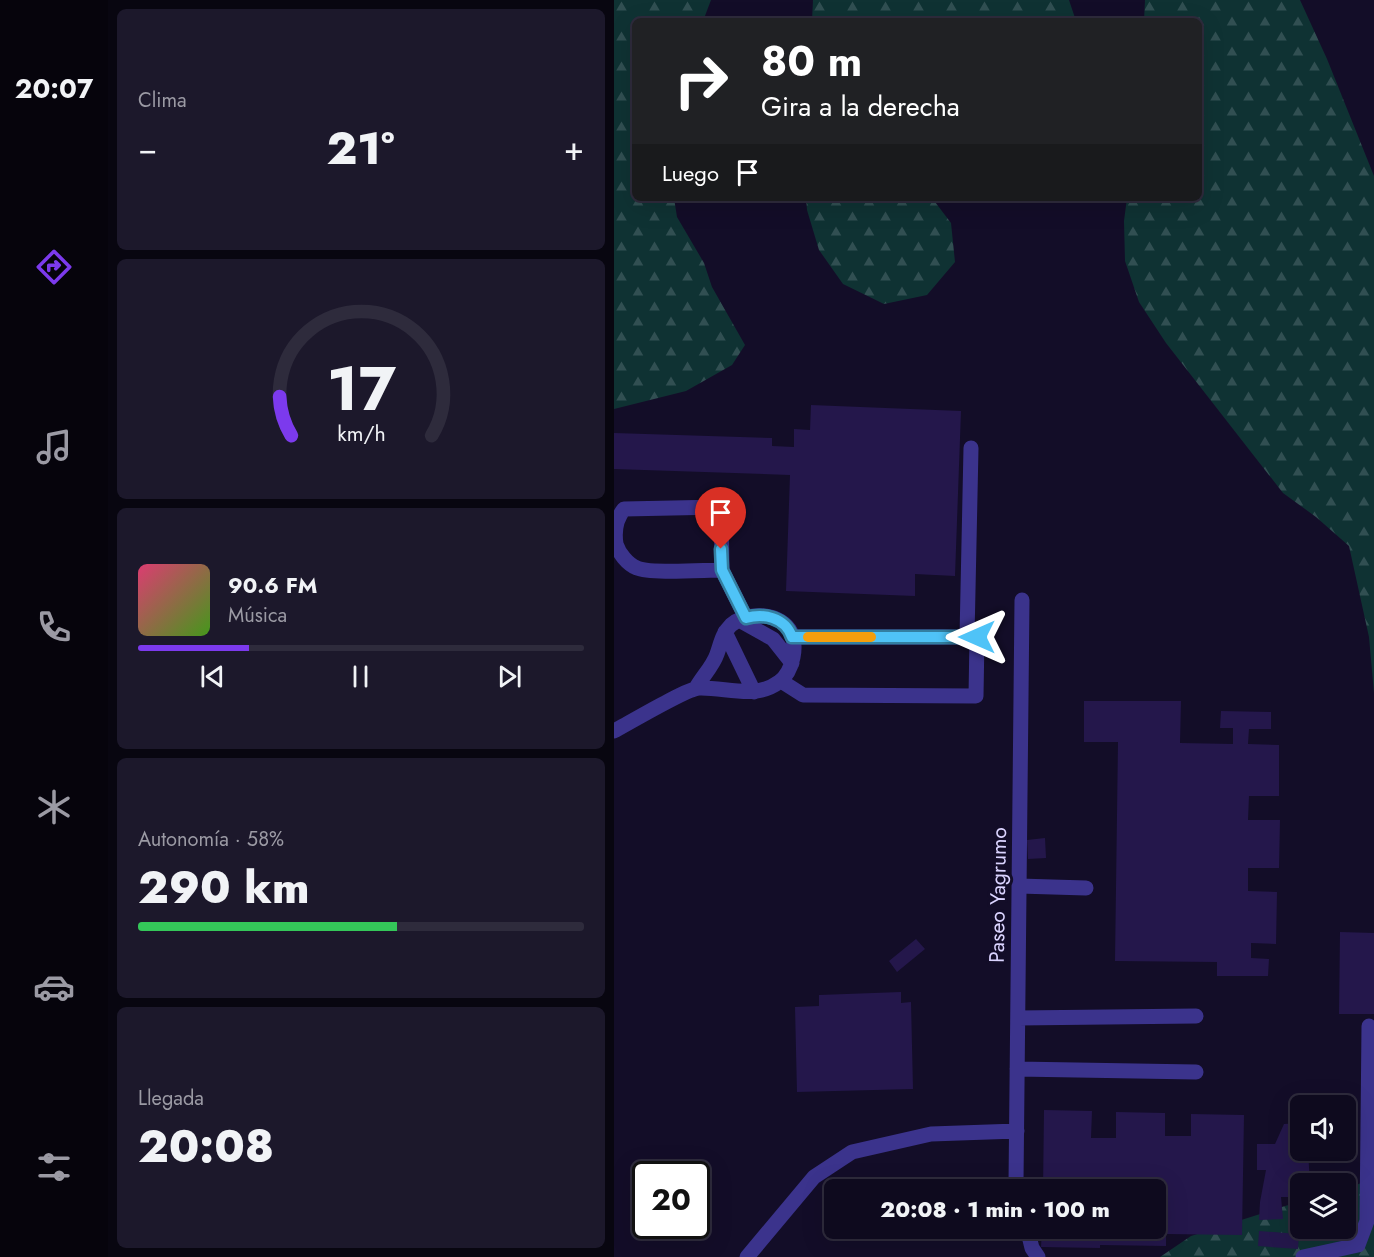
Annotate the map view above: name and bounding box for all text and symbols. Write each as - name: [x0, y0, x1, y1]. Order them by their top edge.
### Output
- text: 80 m: [761, 31, 862, 92]
- icon: right: [662, 42, 740, 120]
- text: 20:07: [15, 69, 93, 108]
- text: Clima: [138, 86, 187, 115]
- text: Gira a la derecha: [761, 87, 960, 126]
- text: 21°: [327, 116, 395, 181]
- text: −: [138, 125, 157, 172]
- text: +: [564, 125, 584, 172]
- icon: arrive: [731, 156, 764, 189]
- text: Luego: [662, 157, 719, 189]
- icon: directions: [33, 246, 75, 288]
- text: 17: [326, 343, 396, 433]
- text: km/h: [337, 418, 385, 449]
- icon: music: [33, 426, 75, 468]
- pin: [695, 487, 746, 549]
- icon: arrive: [704, 496, 737, 529]
- text: 90.6 FM: [228, 569, 317, 601]
- text: Música: [228, 601, 287, 630]
- position arrow: [945, 605, 1009, 669]
- icon: phone: [33, 606, 75, 648]
- icon: previous: [196, 660, 229, 693]
- icon: pause: [344, 660, 377, 693]
- icon: next: [493, 660, 526, 693]
- icon: climate: [33, 786, 75, 828]
- text: Autonomía · 58%: [138, 825, 284, 854]
- street label: Paseo Yagrumo: [982, 827, 1014, 963]
- text: 290 km: [138, 855, 309, 920]
- icon: car: [33, 966, 75, 1008]
- text: Llegada: [138, 1084, 204, 1113]
- map controls: [1290, 1095, 1356, 1239]
- button: sound: [1290, 1095, 1356, 1161]
- text: 20:08: [138, 1114, 274, 1179]
- icon: filters: [33, 1146, 75, 1188]
- speed limit sign: 20: [632, 1161, 710, 1239]
- button: layers: [1290, 1173, 1356, 1239]
- text: 20:08 · 1 min · 100 m: [880, 1193, 1110, 1225]

